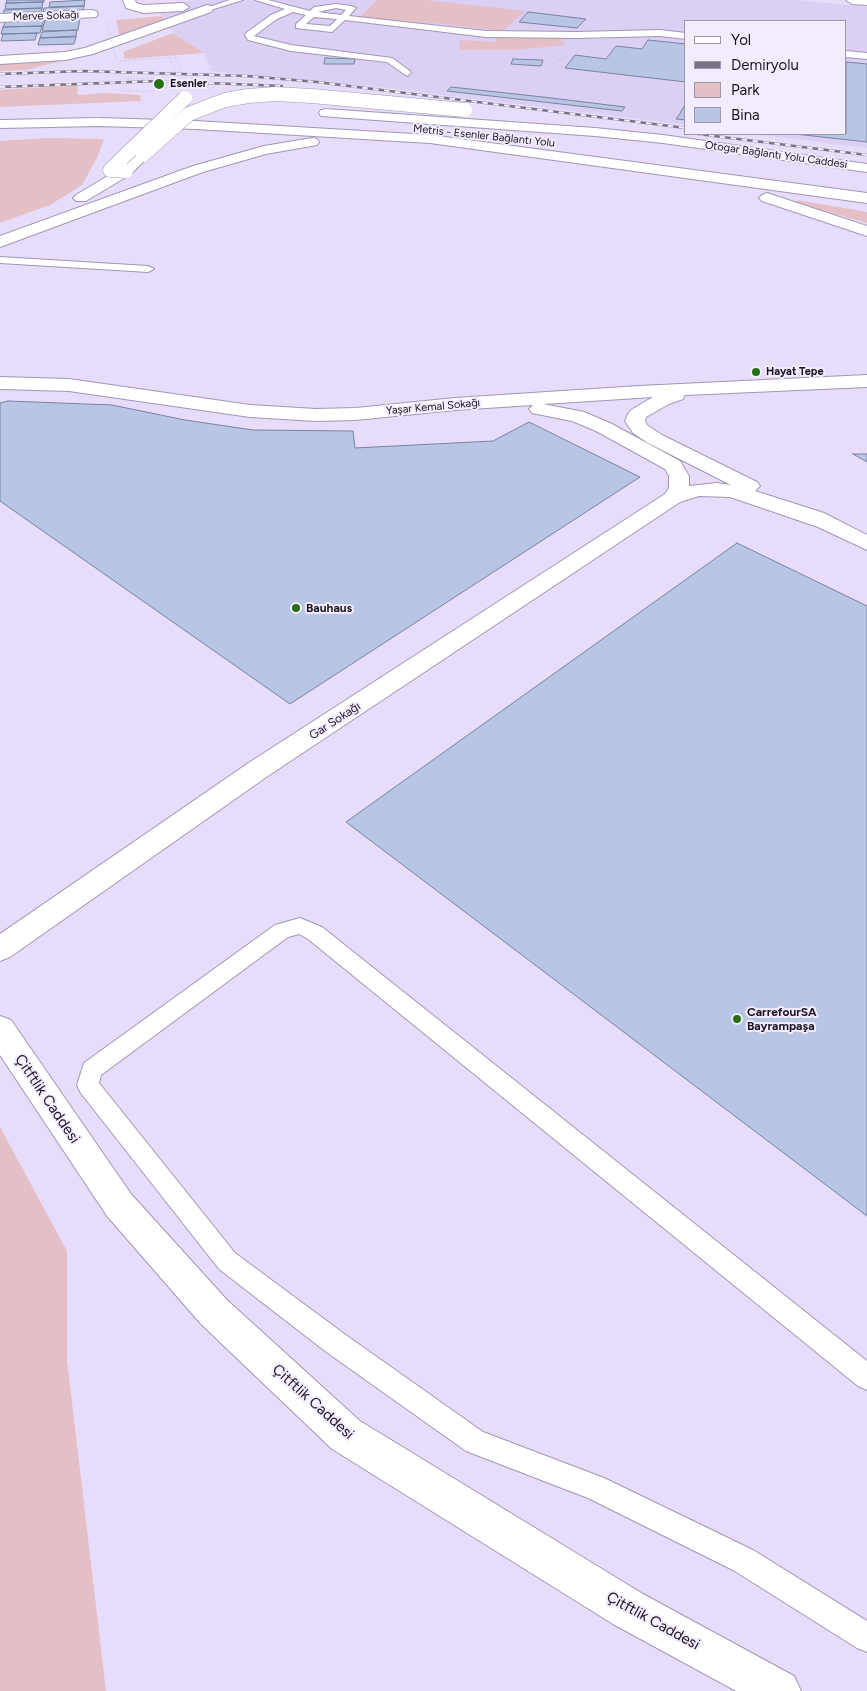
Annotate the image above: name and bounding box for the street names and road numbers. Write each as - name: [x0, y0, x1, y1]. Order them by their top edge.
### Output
- street label: Merve Sokağı: [13, 8, 79, 24]
- street label: Metris - Esenler Bağlantı Yolu: [412, 122, 556, 150]
- street label: Otogar Bağlantı Yolu Caddesi: [704, 138, 848, 172]
- street label: Yaşar Kemal Sokağı: [385, 396, 481, 418]
- street label: Gar Sokağı: [307, 699, 363, 743]
- street label: Çitftlik Caddesi: [11, 1051, 83, 1147]
- street label: Çitftlik Caddesi: [268, 1361, 358, 1443]
- street label: Çitftlik Caddesi: [603, 1588, 703, 1654]

